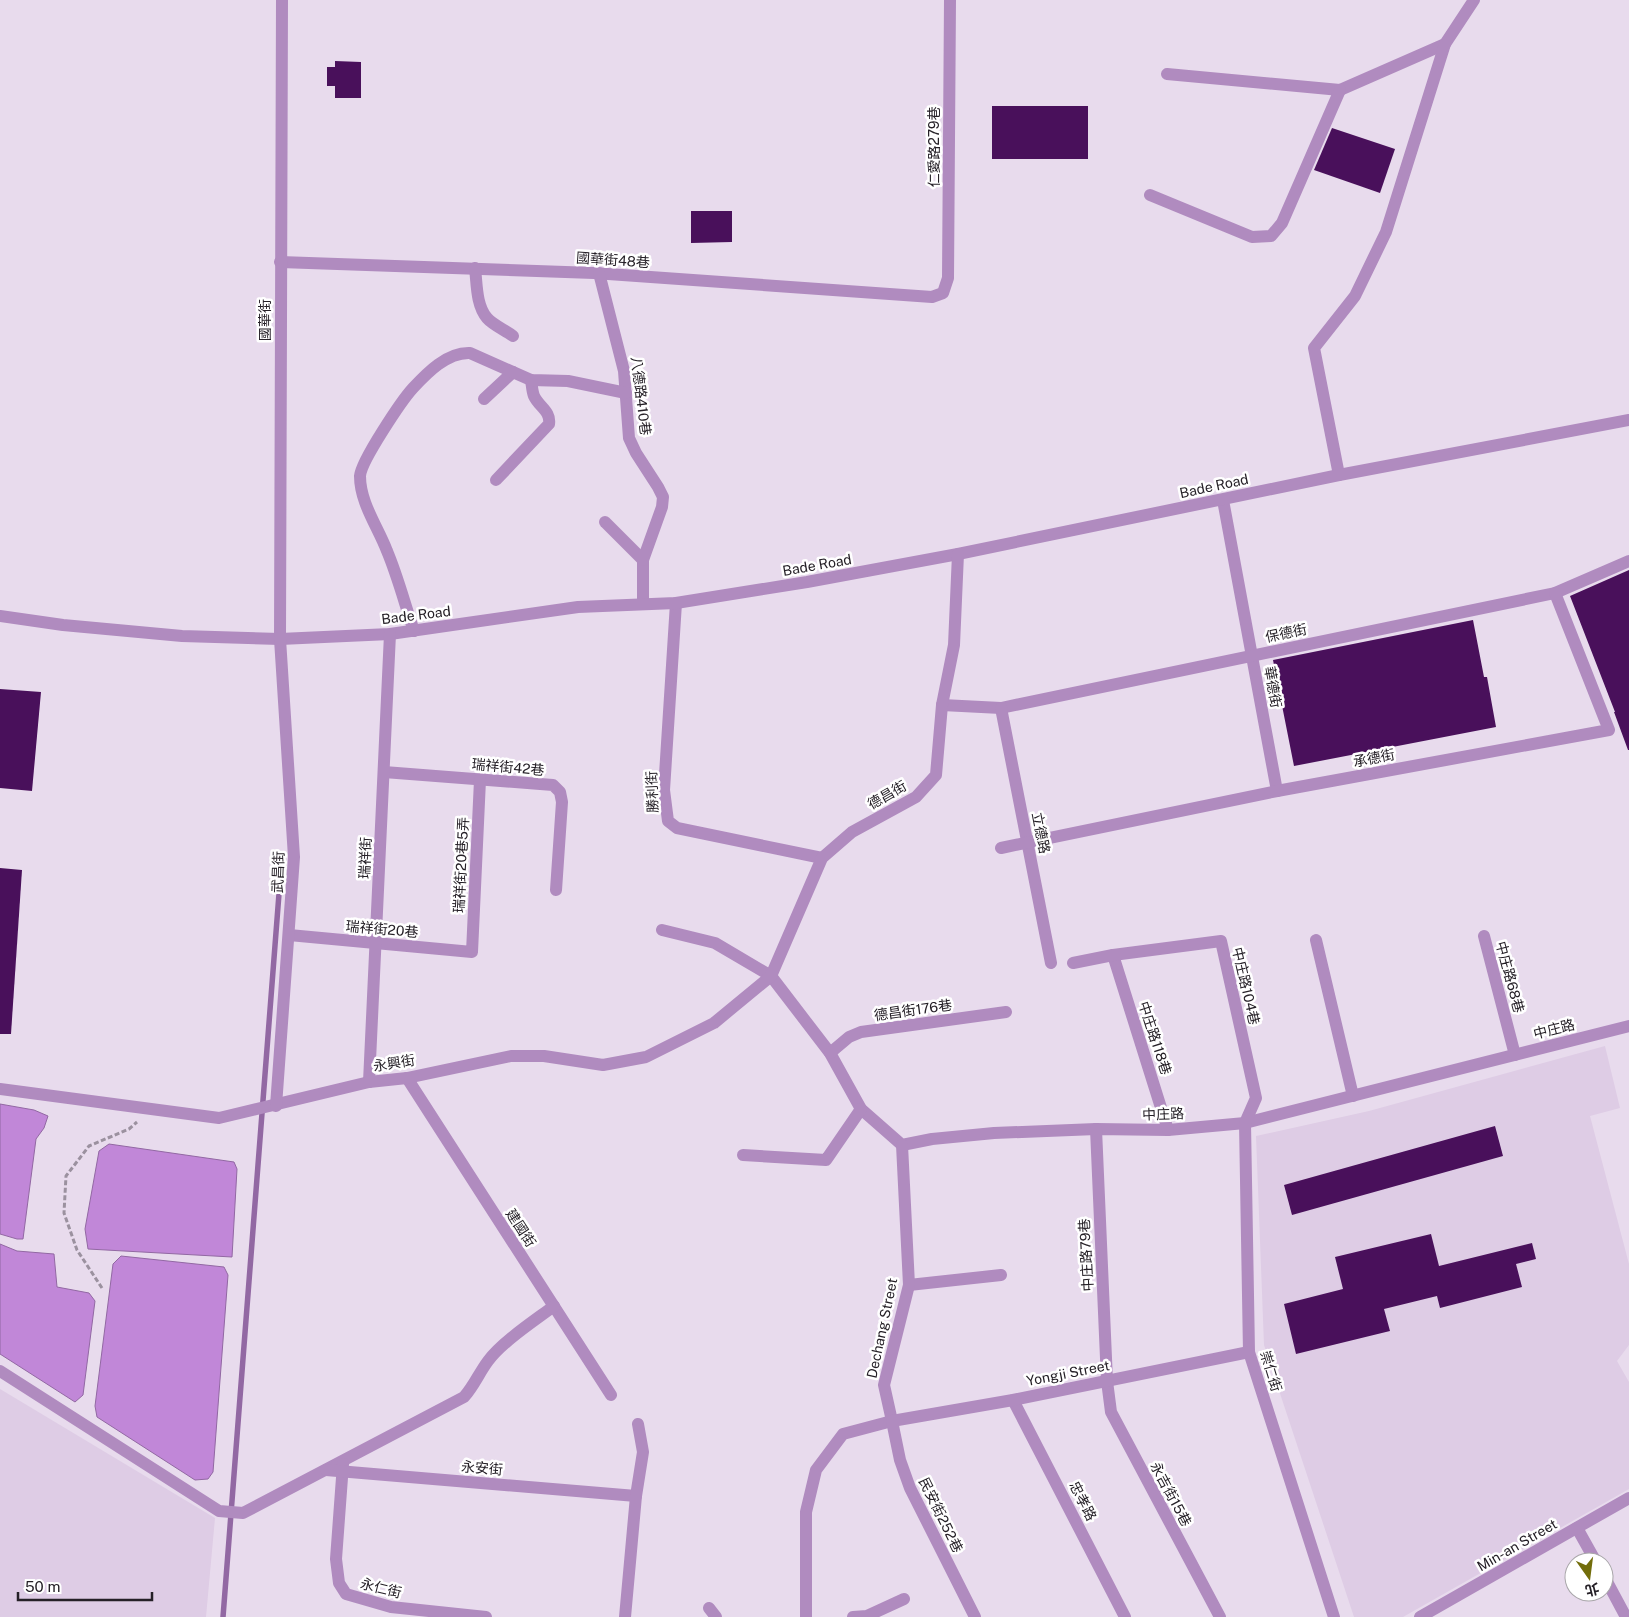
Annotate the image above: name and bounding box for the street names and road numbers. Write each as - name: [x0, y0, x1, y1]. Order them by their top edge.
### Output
- street label: 仁愛路279巷: [926, 106, 942, 188]
- street label: 國華街48巷: [576, 249, 650, 271]
- street label: 國華街: [257, 299, 273, 341]
- street label: 八德路410巷: [628, 356, 654, 436]
- street label: Bade Road: [1178, 471, 1250, 501]
- street label: Bade Road: [781, 551, 853, 579]
- street label: Bade Road: [380, 603, 452, 627]
- street label: 保德街: [1264, 621, 1308, 645]
- street label: 華德街: [1261, 665, 1285, 709]
- street label: 承德街: [1352, 746, 1396, 770]
- street label: 瑞祥街42巷: [471, 756, 545, 778]
- street label: 勝利街: [643, 771, 661, 813]
- street label: 德昌街: [865, 778, 909, 812]
- street label: 立德路: [1029, 811, 1053, 855]
- street label: 瑞祥街20巷5弄: [451, 817, 471, 913]
- street label: 瑞祥街: [356, 837, 374, 879]
- street label: 武昌街: [269, 851, 287, 893]
- street label: 瑞祥街20巷: [345, 918, 419, 940]
- street label: 中庄路68巷: [1493, 939, 1527, 1015]
- street label: 中庄路104巷: [1229, 946, 1263, 1026]
- street label: 德昌街176巷: [873, 997, 953, 1023]
- street label: 中庄路118巷: [1136, 999, 1174, 1077]
- street label: 中庄路: [1532, 1016, 1576, 1042]
- street label: 永興街: [372, 1052, 416, 1074]
- street label: 中庄路: [1142, 1105, 1184, 1123]
- street label: 建國街: [503, 1206, 539, 1250]
- street label: 中庄路79巷: [1076, 1218, 1096, 1292]
- street label: Dechang Street: [864, 1276, 900, 1380]
- street label: 崇仁街: [1257, 1349, 1285, 1393]
- street label: Yongji Street: [1025, 1357, 1111, 1389]
- street label: 永安街: [460, 1458, 504, 1478]
- street label: 永吉街15巷: [1147, 1459, 1195, 1529]
- street label: 民安街252巷: [916, 1475, 966, 1555]
- street label: 忠孝路: [1066, 1479, 1100, 1523]
- street label: Min-an Street: [1474, 1516, 1560, 1574]
- street label: 永仁街: [359, 1575, 403, 1601]

